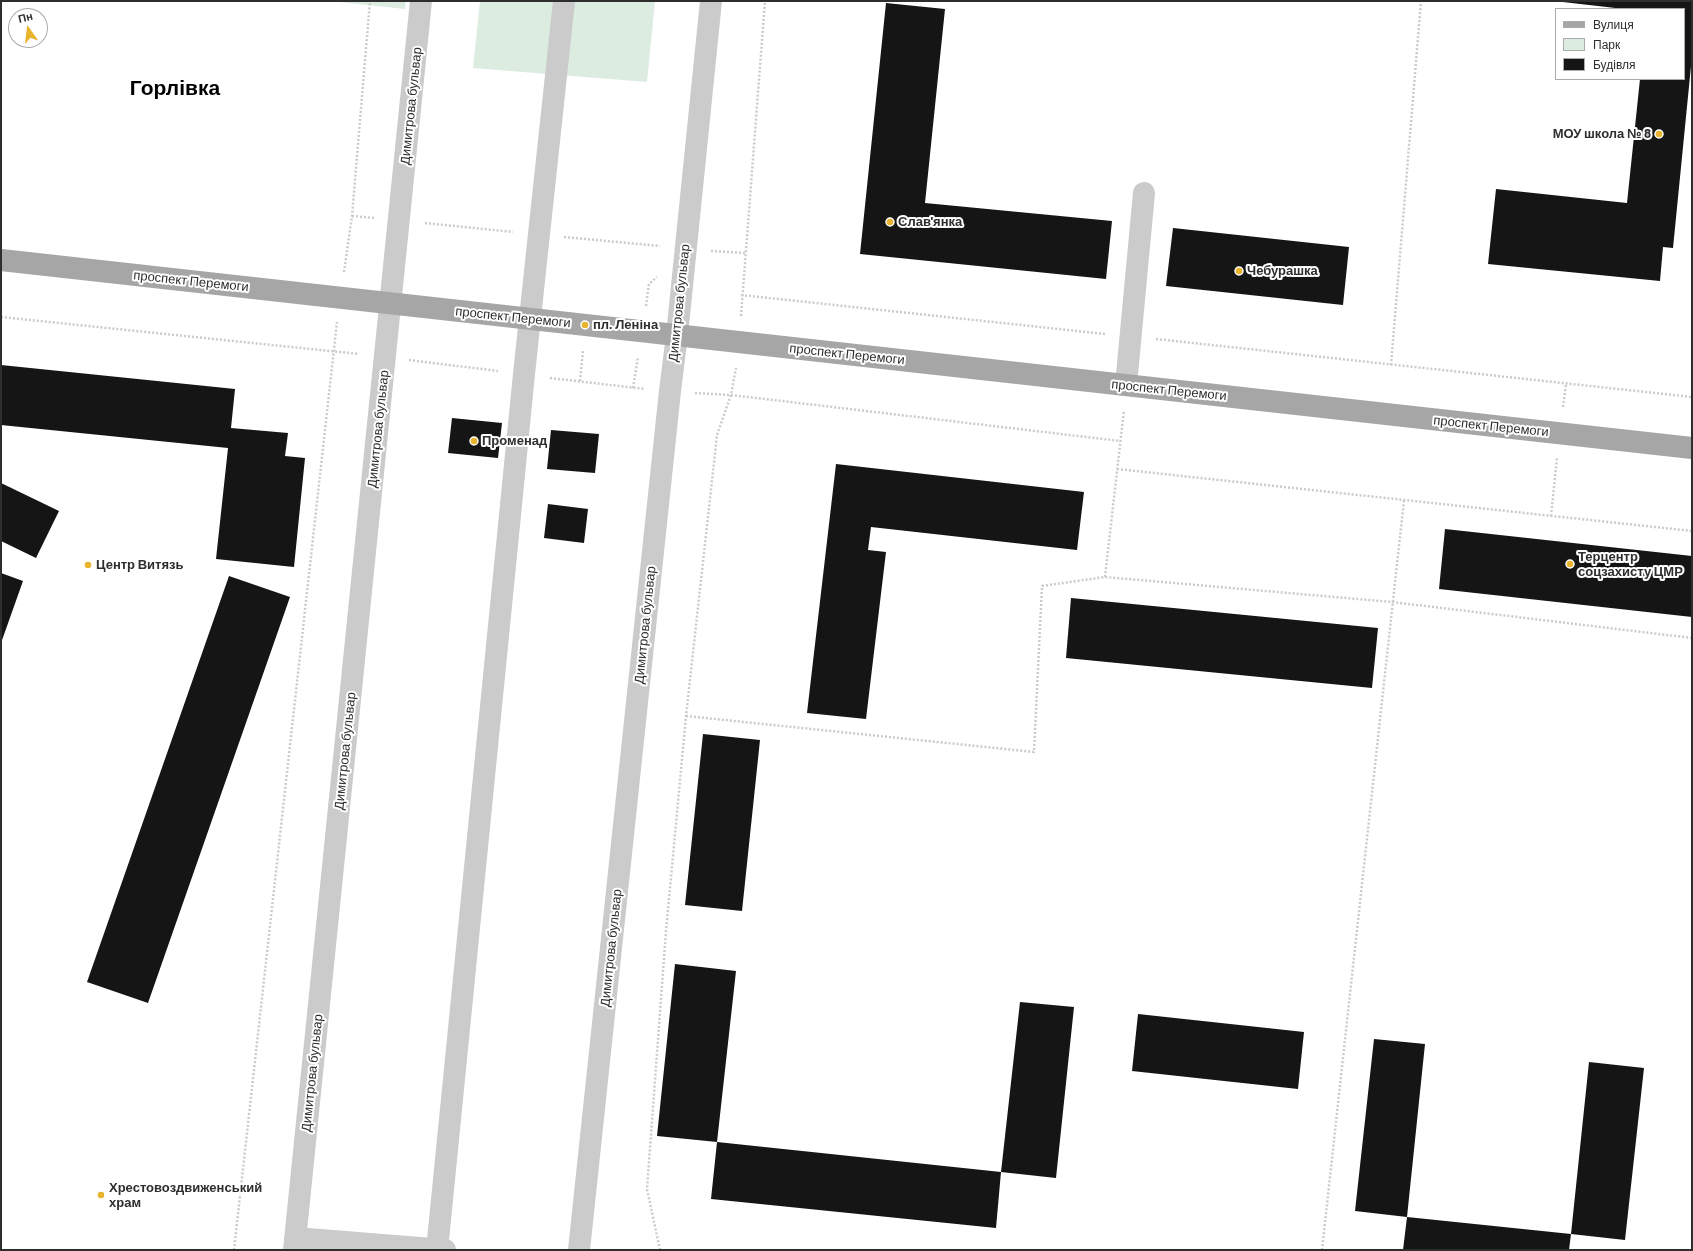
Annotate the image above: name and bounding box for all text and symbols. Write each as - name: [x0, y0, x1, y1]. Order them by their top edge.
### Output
- north arrow: [8, 8, 48, 48]
- legend: [1555, 8, 1685, 80]
- text: Пн: [17, 9, 34, 25]
- text: Вулиця: [1593, 17, 1634, 31]
- text: Парк: [1593, 37, 1620, 51]
- street label: Димитрова бульвар: [397, 46, 425, 166]
- text: Будівля: [1593, 57, 1635, 71]
- district label: Горлівка: [130, 75, 220, 101]
- place label: МОУ школа № 8: [1553, 126, 1651, 142]
- marker: МОУ школа № 8: [1654, 129, 1664, 139]
- place label: Слав'янка: [898, 214, 962, 230]
- marker: Слав'янка: [885, 217, 895, 227]
- street label: Димитрова бульвар: [665, 243, 693, 363]
- place label: Чебурашка: [1247, 263, 1318, 279]
- marker: Чебурашка: [1234, 266, 1244, 276]
- street label: проспект Перемоги: [133, 267, 249, 295]
- street label: проспект Перемоги: [455, 303, 571, 331]
- place label: пл. Леніна: [593, 317, 658, 333]
- marker: пл. Леніна: [580, 320, 590, 330]
- street label: проспект Перемоги: [789, 340, 905, 368]
- street label: Димитрова бульвар: [364, 369, 392, 489]
- street label: проспект Перемоги: [1111, 376, 1227, 404]
- street label: проспект Перемоги: [1433, 412, 1549, 440]
- place label: Променад: [482, 433, 547, 449]
- marker: Променад: [469, 436, 479, 446]
- place label: Терцентр соцзахисту ЦМР: [1578, 549, 1683, 580]
- place label: Центр Витязь: [96, 557, 183, 573]
- marker: Терцентр соцзахисту ЦМР: [1565, 559, 1575, 569]
- marker: Центр Витязь: [83, 560, 93, 570]
- street label: Димитрова бульвар: [631, 565, 659, 685]
- street label: Димитрова бульвар: [331, 691, 359, 811]
- street label: Димитрова бульвар: [597, 888, 625, 1008]
- street label: Димитрова бульвар: [298, 1013, 326, 1133]
- place label: Хрестовоздвиженський храм: [109, 1180, 262, 1211]
- marker: Хрестовоздвиженський храм: [96, 1190, 106, 1200]

